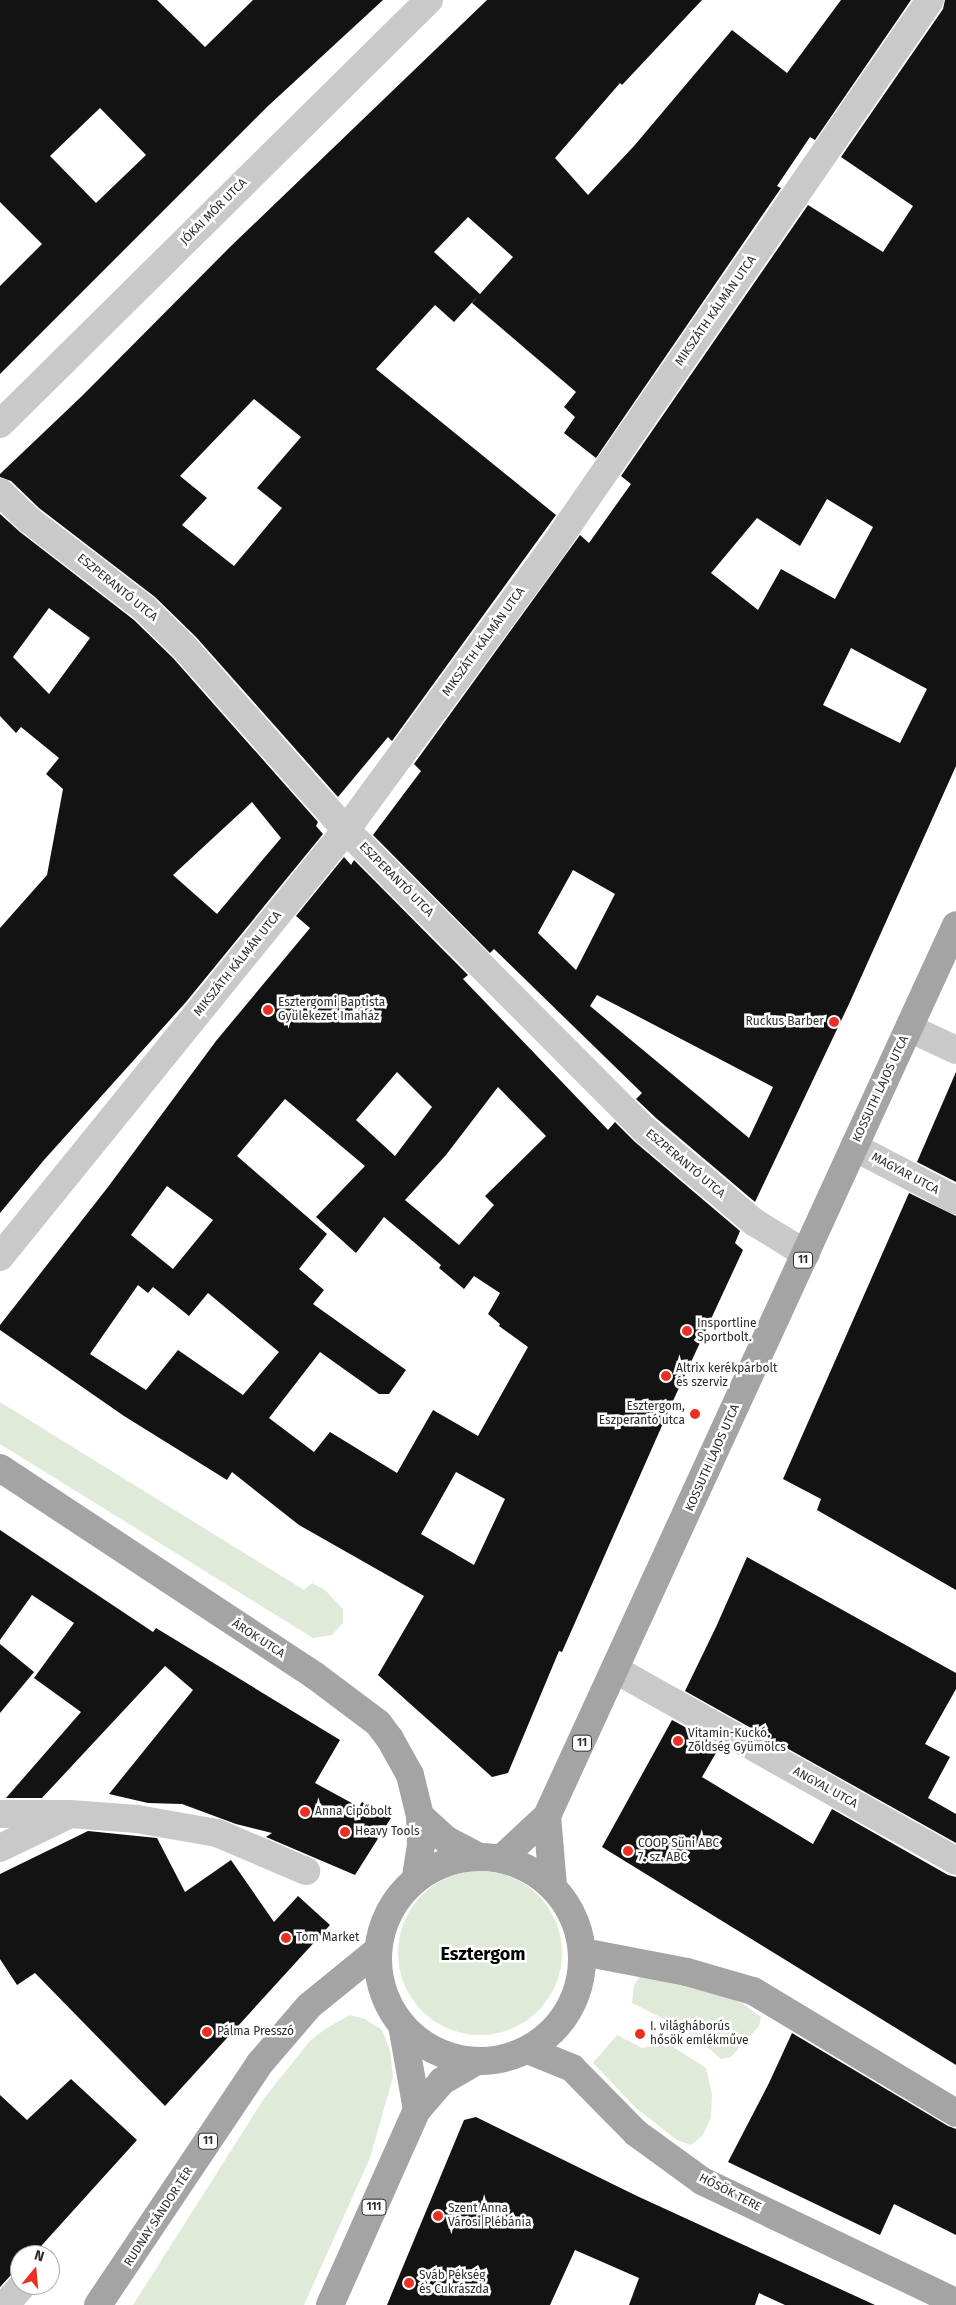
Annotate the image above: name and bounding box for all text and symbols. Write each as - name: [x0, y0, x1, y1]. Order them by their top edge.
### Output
- street label: JÓKAI MÓR UTCA: [178, 176, 250, 248]
- street label: MIKSZÁTH KÁLMÁN UTCA: [673, 253, 759, 369]
- street label: ESZPERANTÓ UTCA: [74, 551, 160, 625]
- street label: MIKSZÁTH KÁLMÁN UTCA: [440, 585, 528, 699]
- street label: ESZPERANTÓ UTCA: [356, 840, 436, 920]
- street label: MIKSZÁTH KÁLMÁN UTCA: [191, 909, 285, 1019]
- place label: Esztergomi Baptista Gyülekezet Imaház: [278, 996, 385, 1024]
- marker: Esztergomi Baptista Gyülekezet Imaház: [262, 1004, 274, 1016]
- place label: Ruckus Barber: [745, 1015, 824, 1029]
- marker: Ruckus Barber: [828, 1016, 840, 1028]
- street label: KOSSUTH LAJOS UTCA: [850, 1034, 912, 1144]
- street label: ESZPERANTÓ UTCA: [642, 1127, 728, 1201]
- street label: MAGYAR UTCA: [869, 1150, 941, 1198]
- road number: 11: [792, 1252, 814, 1268]
- place label: Insportline Sportbolt.: [697, 1317, 757, 1345]
- marker: Insportline Sportbolt.: [681, 1325, 693, 1337]
- place label: Altrix kerékpárbolt és szerviz: [676, 1362, 777, 1390]
- marker: Altrix kerékpárbolt és szerviz: [660, 1370, 672, 1382]
- place label: Esztergom, Eszperantó utca: [599, 1400, 685, 1428]
- street label: KOSSUTH LAJOS UTCA: [683, 1402, 743, 1514]
- marker: Esztergom, Eszperantó utca: [689, 1408, 701, 1420]
- street label: ÁROK UTCA: [229, 1617, 287, 1661]
- place label: Vitamin-Kuckó. Zöldség Gyümölcs: [688, 1727, 786, 1755]
- road number: 11: [571, 1735, 593, 1752]
- marker: Vitamin-Kuckó. Zöldség Gyümölcs: [672, 1735, 684, 1747]
- street label: ANGYAL UTCA: [790, 1764, 860, 1812]
- place label: Anna Cipőbolt: [315, 1805, 392, 1819]
- marker: Anna Cipőbolt: [299, 1806, 311, 1818]
- place label: Heavy Tools: [355, 1825, 420, 1839]
- marker: Heavy Tools: [339, 1826, 351, 1838]
- place label: COOP Süni ABC 7. sz. ABC: [638, 1837, 719, 1865]
- marker: COOP Süni ABC 7. sz. ABC: [622, 1845, 634, 1857]
- place label: Tom Market: [296, 1931, 359, 1945]
- marker: Tom Market: [280, 1932, 292, 1944]
- district label: Esztergom: [440, 1943, 526, 1965]
- place label: I. világháborús hősök emlékműve: [650, 2020, 749, 2048]
- place label: Pálma Presszó: [217, 2025, 294, 2039]
- marker: Pálma Presszó: [201, 2026, 213, 2038]
- marker: I. világháborús hősök emlékműve: [634, 2028, 646, 2040]
- road number: 11: [197, 2132, 219, 2150]
- street label: RUDNAY SÁNDOR TÉR: [122, 2165, 196, 2269]
- street label: HŐSÖK TERE: [696, 2171, 764, 2215]
- road number: 111: [362, 2198, 386, 2216]
- place label: Szent Anna Városi Plébánia: [448, 2202, 531, 2230]
- marker: Szent Anna Városi Plébánia: [432, 2210, 444, 2222]
- north arrow: [10, 2245, 60, 2295]
- text: N: [32, 2247, 46, 2266]
- place label: Sváb Pékség és Cukrászda: [419, 2269, 489, 2297]
- marker: Sváb Pékség és Cukrászda: [403, 2277, 415, 2289]

